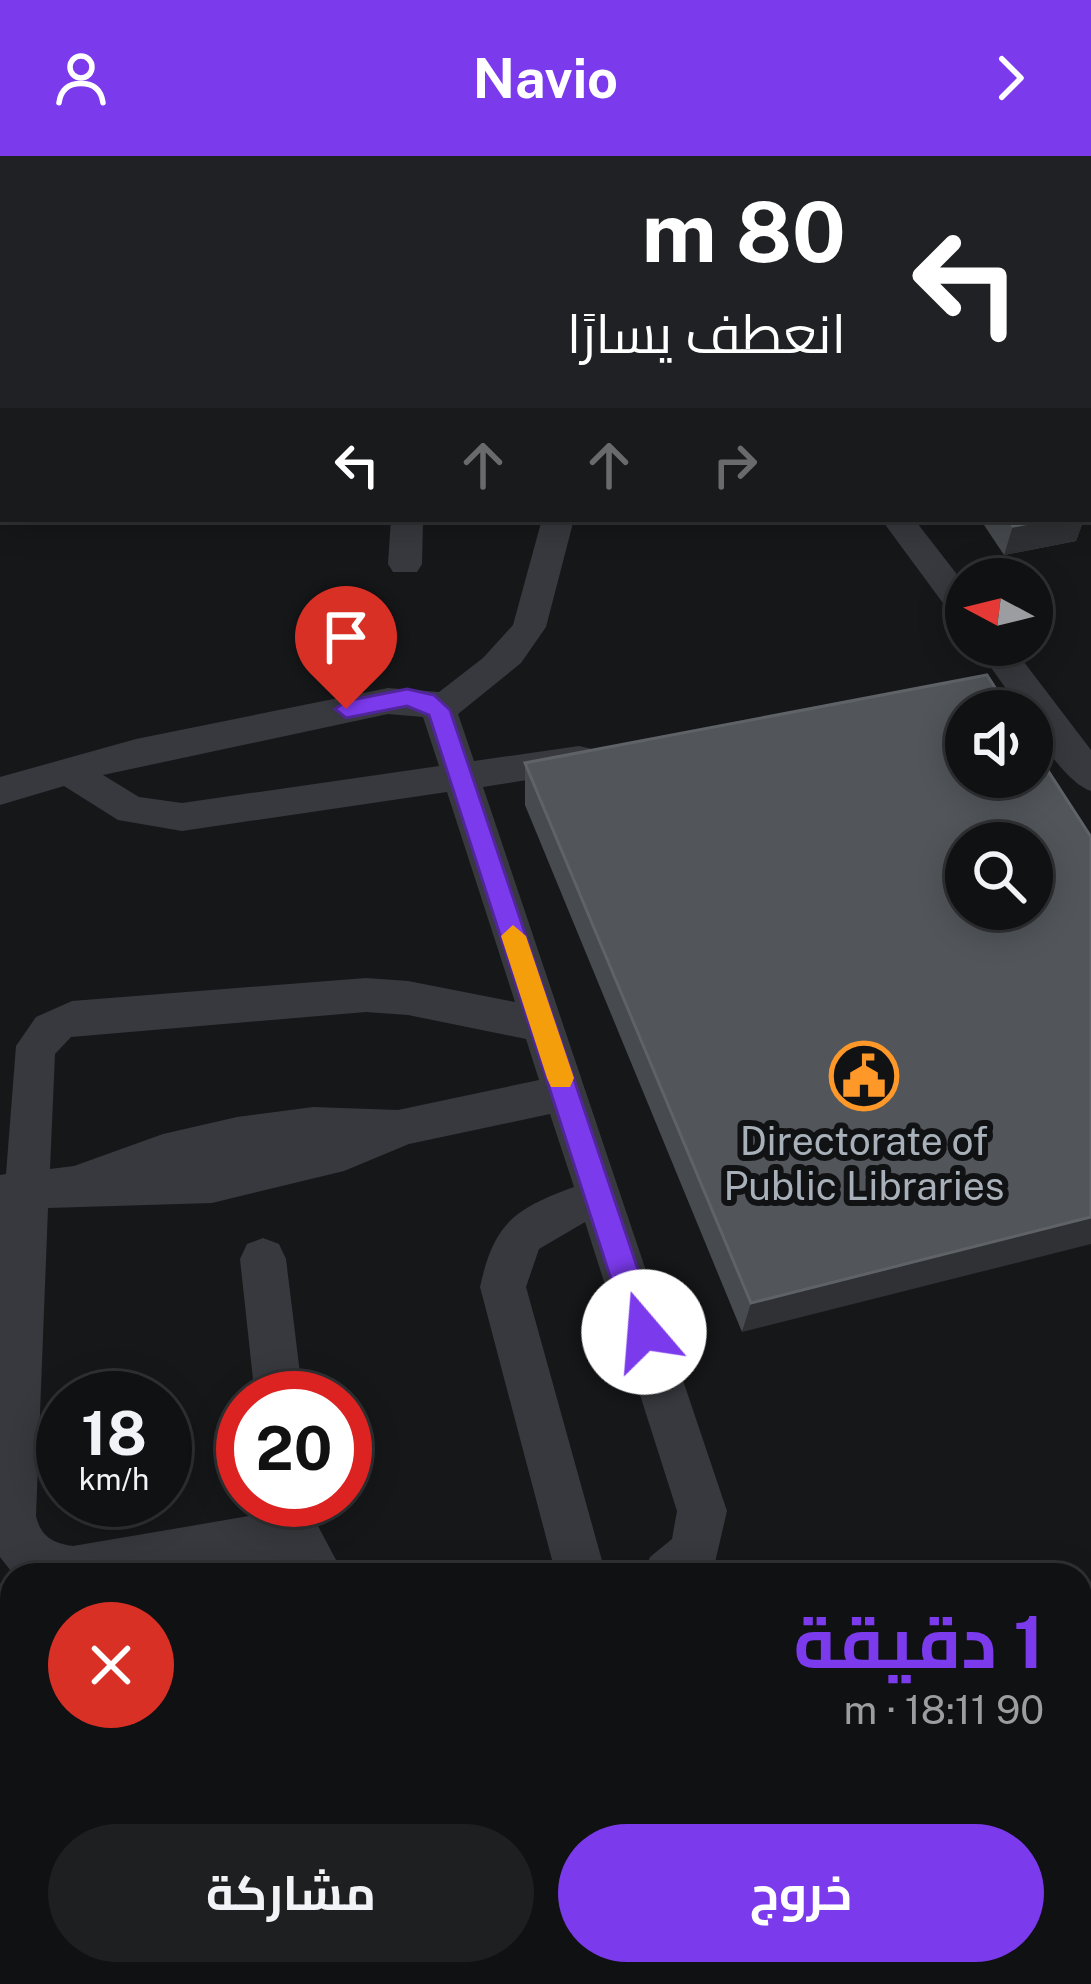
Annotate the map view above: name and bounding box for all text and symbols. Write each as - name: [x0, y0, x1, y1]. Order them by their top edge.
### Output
- icon: person: [48, 45, 114, 111]
- icon: forward: [977, 45, 1043, 111]
- text: Navio: [473, 47, 618, 110]
- text: 80 m: [642, 182, 846, 281]
- icon: left: [888, 204, 1044, 360]
- text: انعطف يسارًا: [567, 302, 846, 365]
- icon: left: [324, 432, 390, 498]
- icon: ahead: [450, 432, 516, 498]
- icon: ahead: [576, 432, 642, 498]
- icon: right: [702, 432, 768, 498]
- north arrow: [945, 558, 1053, 666]
- map controls: [945, 558, 1053, 930]
- pin: [295, 586, 397, 709]
- icon: arrive: [313, 604, 379, 670]
- button: sound: [945, 690, 1053, 798]
- button: search: [945, 822, 1053, 930]
- public building icon: Directorate of Public Libraries: [829, 1041, 899, 1111]
- place label: Directorate of Public Libraries: [724, 1118, 1004, 1209]
- position arrow: [581, 1269, 707, 1395]
- speed limit sign: 20: [216, 1371, 372, 1527]
- text: 18: [81, 1398, 147, 1469]
- text: km/h: [79, 1461, 149, 1497]
- text: 1 دقيقة: [793, 1600, 1044, 1684]
- button: close: [48, 1602, 174, 1728]
- text: 90 m · 18:11: [843, 1687, 1044, 1733]
- button: مشاركة: [48, 1824, 534, 1962]
- button: خروج: [558, 1824, 1044, 1962]

